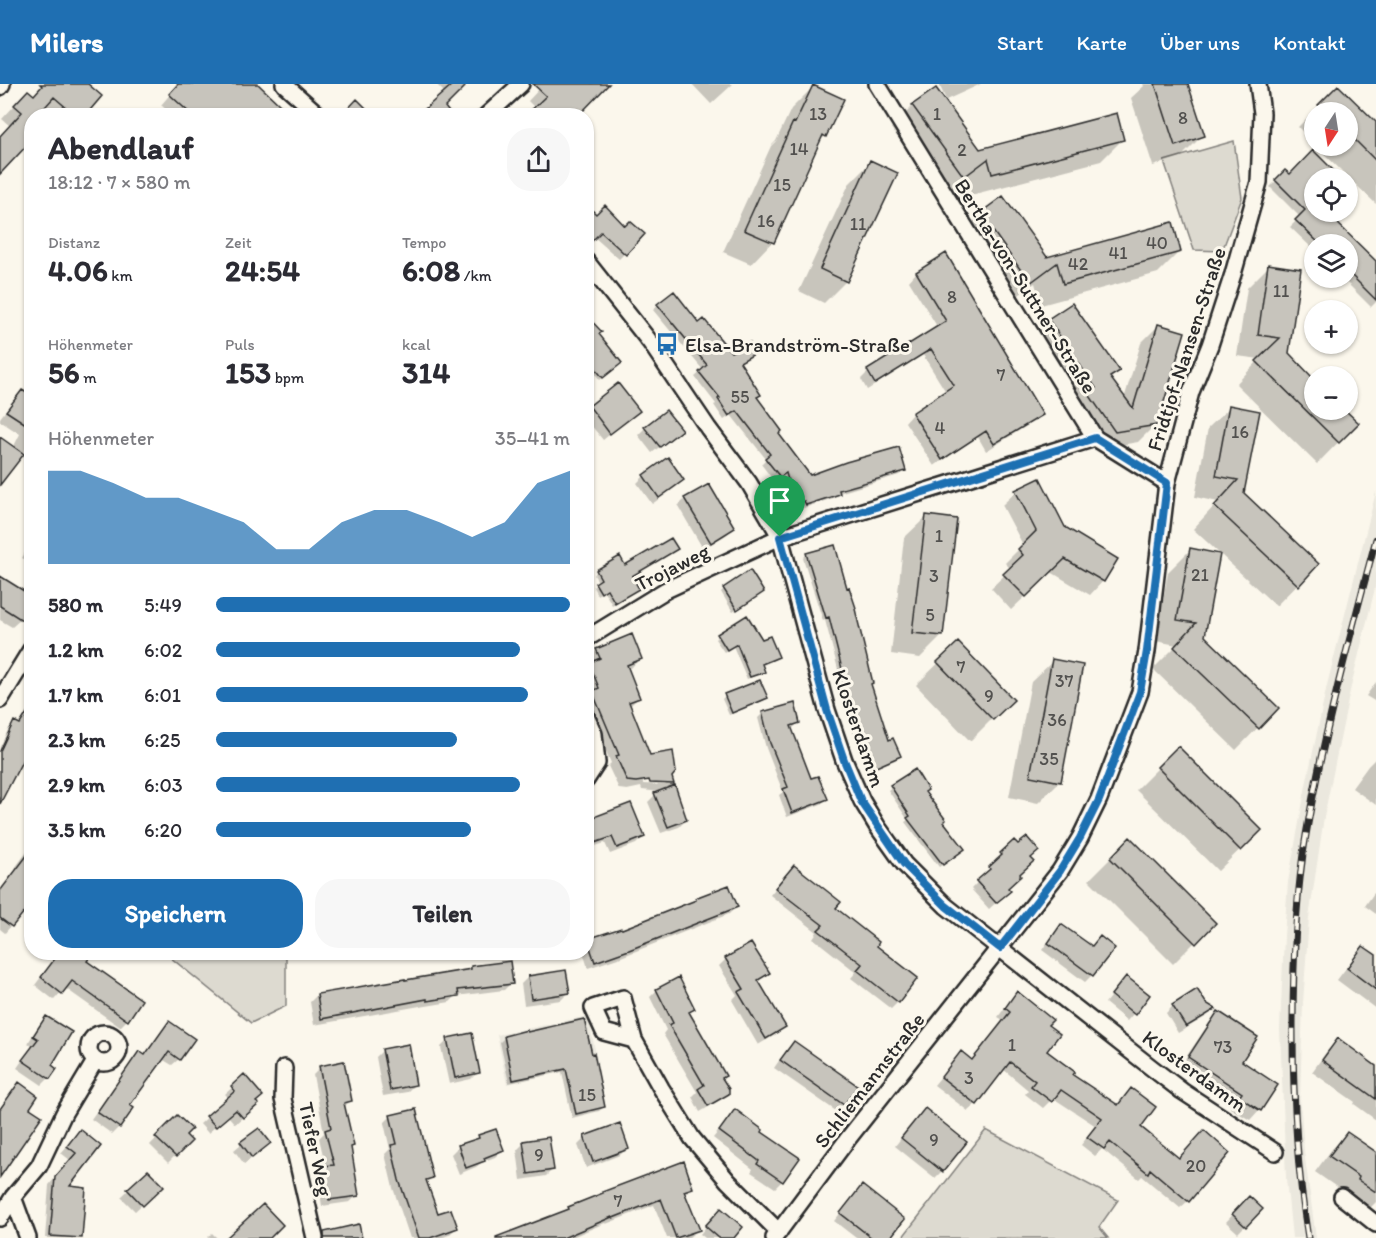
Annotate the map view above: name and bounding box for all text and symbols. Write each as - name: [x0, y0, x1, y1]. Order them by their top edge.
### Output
- text: Milers: [30, 25, 104, 59]
- text: Start: [997, 30, 1043, 55]
- text: Karte: [1076, 30, 1127, 55]
- text: Über uns: [1160, 30, 1240, 55]
- text: Kontakt: [1273, 30, 1346, 55]
- north arrow: [1304, 102, 1358, 156]
- map controls: [1304, 102, 1358, 420]
- house number: 13: [809, 103, 827, 125]
- house number: 1: [933, 103, 941, 125]
- house number: 8: [1178, 107, 1188, 129]
- text: Abendlauf: [48, 128, 194, 167]
- button: share: [507, 128, 570, 191]
- house number: 14: [789, 138, 809, 160]
- house number: 2: [957, 139, 967, 161]
- button: locate: [1304, 168, 1358, 222]
- text: 18:12 · 7 × 580 m: [48, 170, 191, 194]
- house number: 15: [773, 174, 791, 196]
- street label: Bertha-von-Suttner-Straße: [950, 174, 1102, 398]
- house number: 16: [757, 210, 775, 232]
- house number: 11: [850, 213, 866, 235]
- house number: 40: [1146, 232, 1168, 254]
- text: Distanz: [48, 233, 100, 252]
- text: Zeit: [225, 233, 252, 252]
- text: Tempo: [402, 233, 447, 252]
- button: layers: [1304, 234, 1358, 288]
- house number: 41: [1108, 242, 1128, 264]
- street label: Fridtjof-Nansen-Straße: [1141, 244, 1231, 454]
- text: 4.06: [48, 252, 108, 289]
- text: 24:54: [225, 252, 300, 289]
- text: 6:08: [402, 252, 460, 289]
- house number: 42: [1068, 253, 1089, 275]
- text: km: [108, 266, 133, 285]
- text: /km: [460, 266, 492, 285]
- house number: 11: [1273, 280, 1289, 302]
- house number: 8: [947, 286, 957, 308]
- button: +: [1304, 300, 1358, 354]
- bus stop icon: Elsa-Brandström-Straße: [654, 331, 680, 357]
- place label: Elsa-Brandström-Straße: [685, 332, 910, 357]
- text: Höhenmeter: [48, 335, 133, 354]
- text: Puls: [225, 335, 255, 354]
- text: kcal: [402, 335, 430, 354]
- text: 56: [48, 354, 80, 391]
- text: 153: [225, 354, 271, 391]
- text: 314: [402, 354, 450, 391]
- house number: 7: [997, 364, 1006, 386]
- button: −: [1304, 366, 1358, 420]
- text: m: [80, 368, 97, 387]
- text: bpm: [271, 368, 304, 387]
- house number: 55: [731, 386, 749, 408]
- house number: 4: [935, 417, 946, 439]
- house number: 16: [1231, 421, 1249, 443]
- text: Höhenmeter: [48, 426, 154, 450]
- text: 35–41 m: [495, 426, 570, 450]
- pin: [754, 475, 805, 537]
- icon: arrive: [763, 484, 796, 517]
- house number: 1: [935, 525, 943, 547]
- street label: Trojaweg: [631, 538, 714, 596]
- house number: 21: [1191, 564, 1209, 586]
- house number: 3: [929, 565, 939, 587]
- text: 580 m: [48, 593, 103, 617]
- text: 5:49: [144, 593, 182, 617]
- house number: 5: [925, 604, 935, 626]
- text: 1.2 km: [48, 638, 104, 662]
- text: 6:02: [144, 638, 182, 662]
- house number: 7: [957, 656, 966, 678]
- street label: Klosterdamm: [827, 666, 891, 791]
- house number: 37: [1055, 670, 1073, 692]
- text: 1.7 km: [48, 683, 103, 707]
- text: 6:01: [144, 683, 181, 707]
- house number: 9: [984, 685, 994, 707]
- house number: 36: [1047, 709, 1067, 731]
- text: 2.3 km: [48, 728, 105, 752]
- text: 6:25: [144, 728, 181, 752]
- house number: 35: [1039, 748, 1059, 770]
- text: 2.9 km: [48, 773, 105, 797]
- text: 6:03: [144, 773, 183, 797]
- text: 3.5 km: [48, 818, 105, 842]
- text: 6:20: [144, 818, 182, 842]
- button: Speichern: [48, 879, 303, 948]
- button: Teilen: [315, 879, 570, 948]
- street label: Schliemannstraße: [808, 1007, 930, 1153]
- street label: Klosterdamm: [1138, 1025, 1252, 1117]
- house number: 1: [1008, 1034, 1016, 1056]
- house number: 73: [1214, 1036, 1233, 1058]
- house number: 3: [964, 1067, 974, 1089]
- house number: 15: [578, 1084, 596, 1106]
- street label: Tiefer Weg: [294, 1100, 338, 1199]
- house number: 9: [929, 1129, 939, 1151]
- house number: 9: [534, 1144, 544, 1166]
- house number: 20: [1186, 1155, 1206, 1177]
- house number: 7: [614, 1190, 623, 1212]

